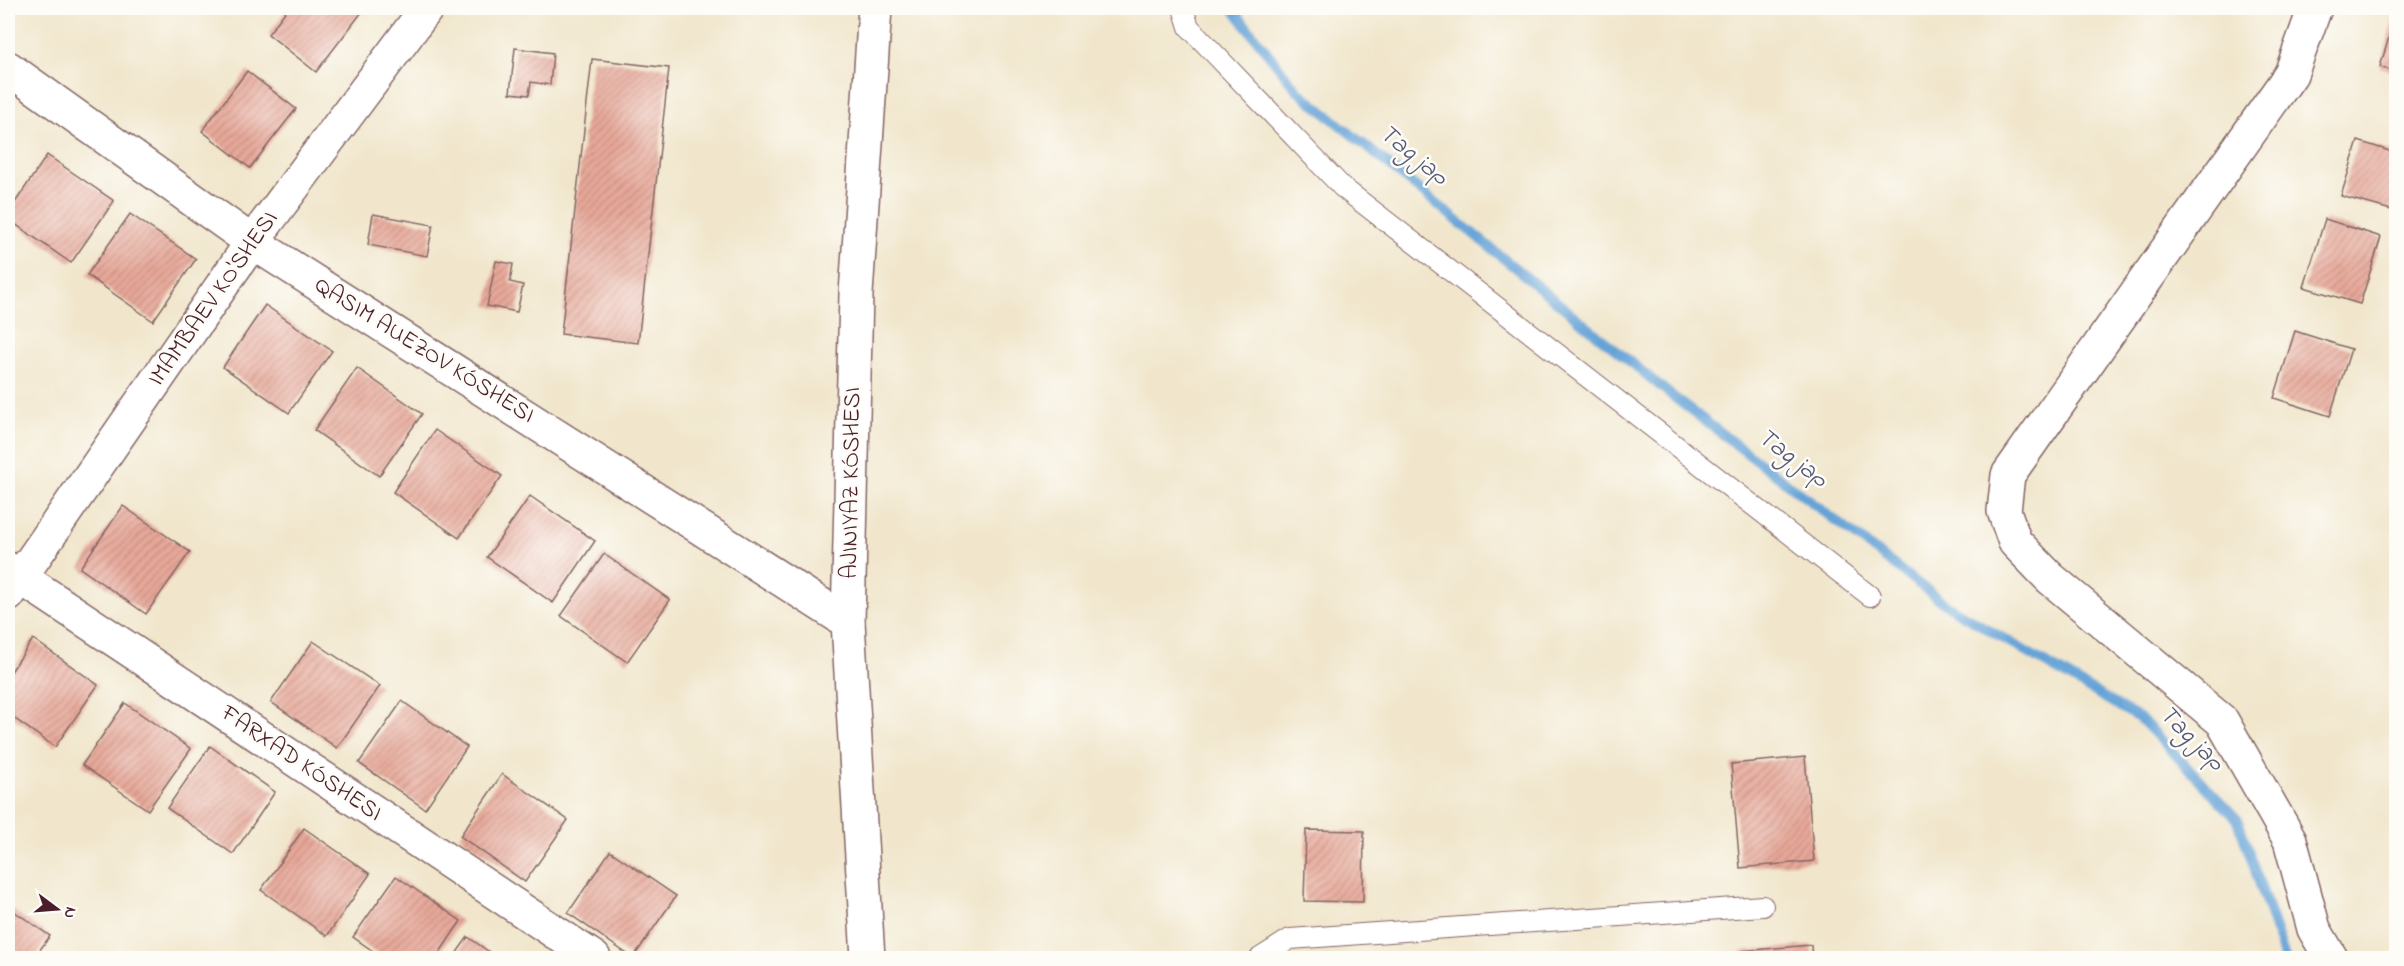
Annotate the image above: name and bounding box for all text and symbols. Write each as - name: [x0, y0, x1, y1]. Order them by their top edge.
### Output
- water label: Tag jap: [1370, 116, 1457, 197]
- street label: IMAMBAEV KO'SHESI: [140, 204, 288, 394]
- street label: QASIM AUEZOV KÓSHESI: [307, 269, 541, 433]
- street label: AJINIYAZ KÓSHESI: [833, 387, 871, 579]
- water label: Tag jap: [1748, 420, 1836, 499]
- street label: FARXAD KÓSHESI: [212, 696, 389, 831]
- water label: Tag jap: [2149, 697, 2234, 782]
- north arrow: [27, 879, 87, 939]
- text: N: [56, 904, 83, 921]

